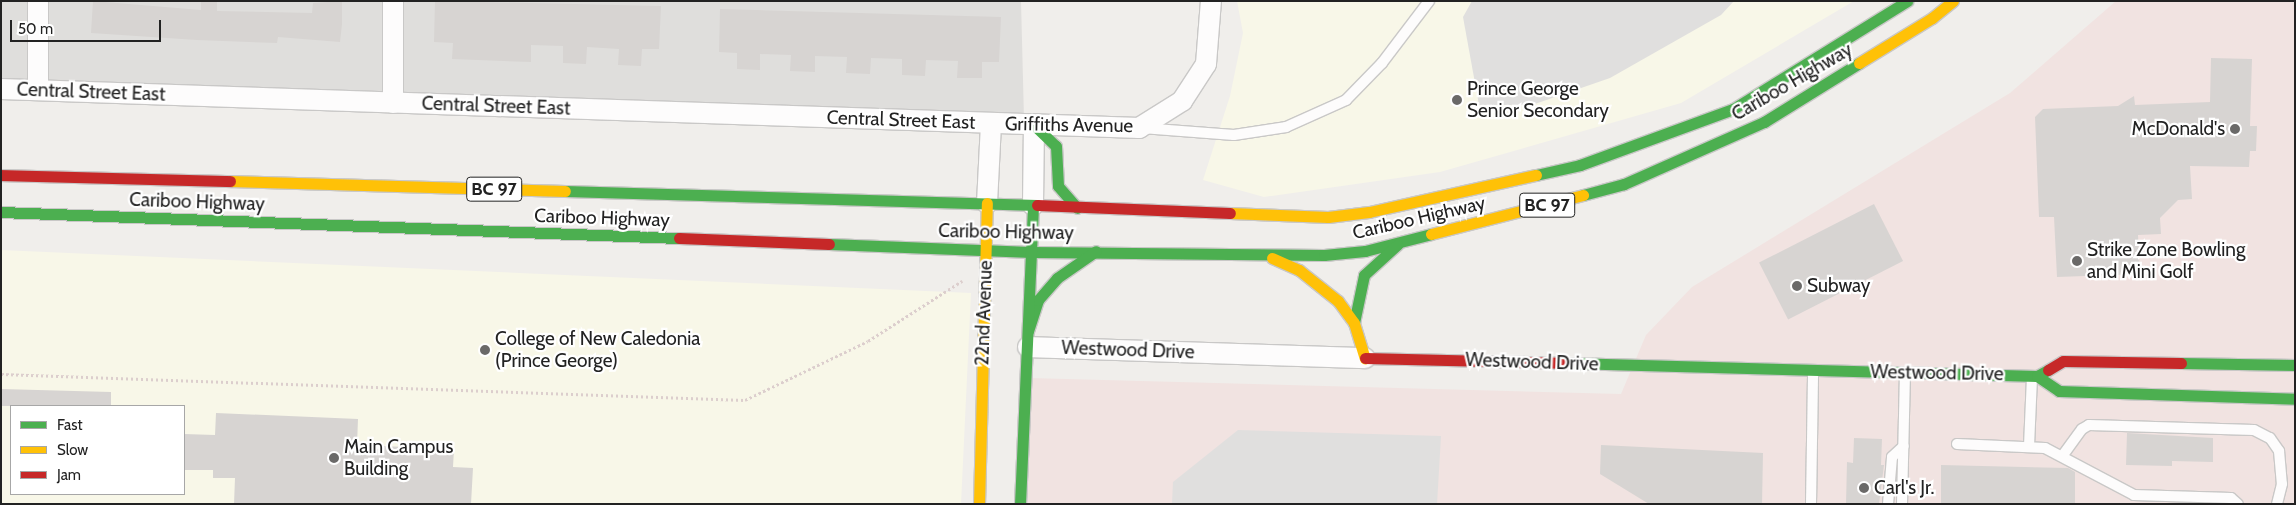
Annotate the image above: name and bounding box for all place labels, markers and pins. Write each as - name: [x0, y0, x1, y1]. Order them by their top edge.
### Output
- place label: Prince George Senior Secondary: [1467, 78, 1609, 122]
- marker: Prince George Senior Secondary: [1451, 94, 1463, 106]
- place label: McDonald's: [2132, 118, 2225, 140]
- marker: McDonald's: [2229, 123, 2241, 135]
- place label: Strike Zone Bowling and Mini Golf: [2087, 239, 2245, 283]
- marker: Strike Zone Bowling and Mini Golf: [2071, 255, 2083, 267]
- place label: Subway: [1807, 275, 1870, 297]
- marker: Subway: [1791, 280, 1803, 292]
- place label: College of New Caledonia (Prince George): [495, 328, 700, 372]
- marker: College of New Caledonia (Prince George): [479, 344, 491, 356]
- place label: Main Campus Building: [344, 436, 453, 480]
- marker: Main Campus Building: [328, 452, 340, 464]
- place label: Carl's Jr.: [1874, 477, 1934, 499]
- marker: Carl's Jr.: [1858, 482, 1870, 494]

